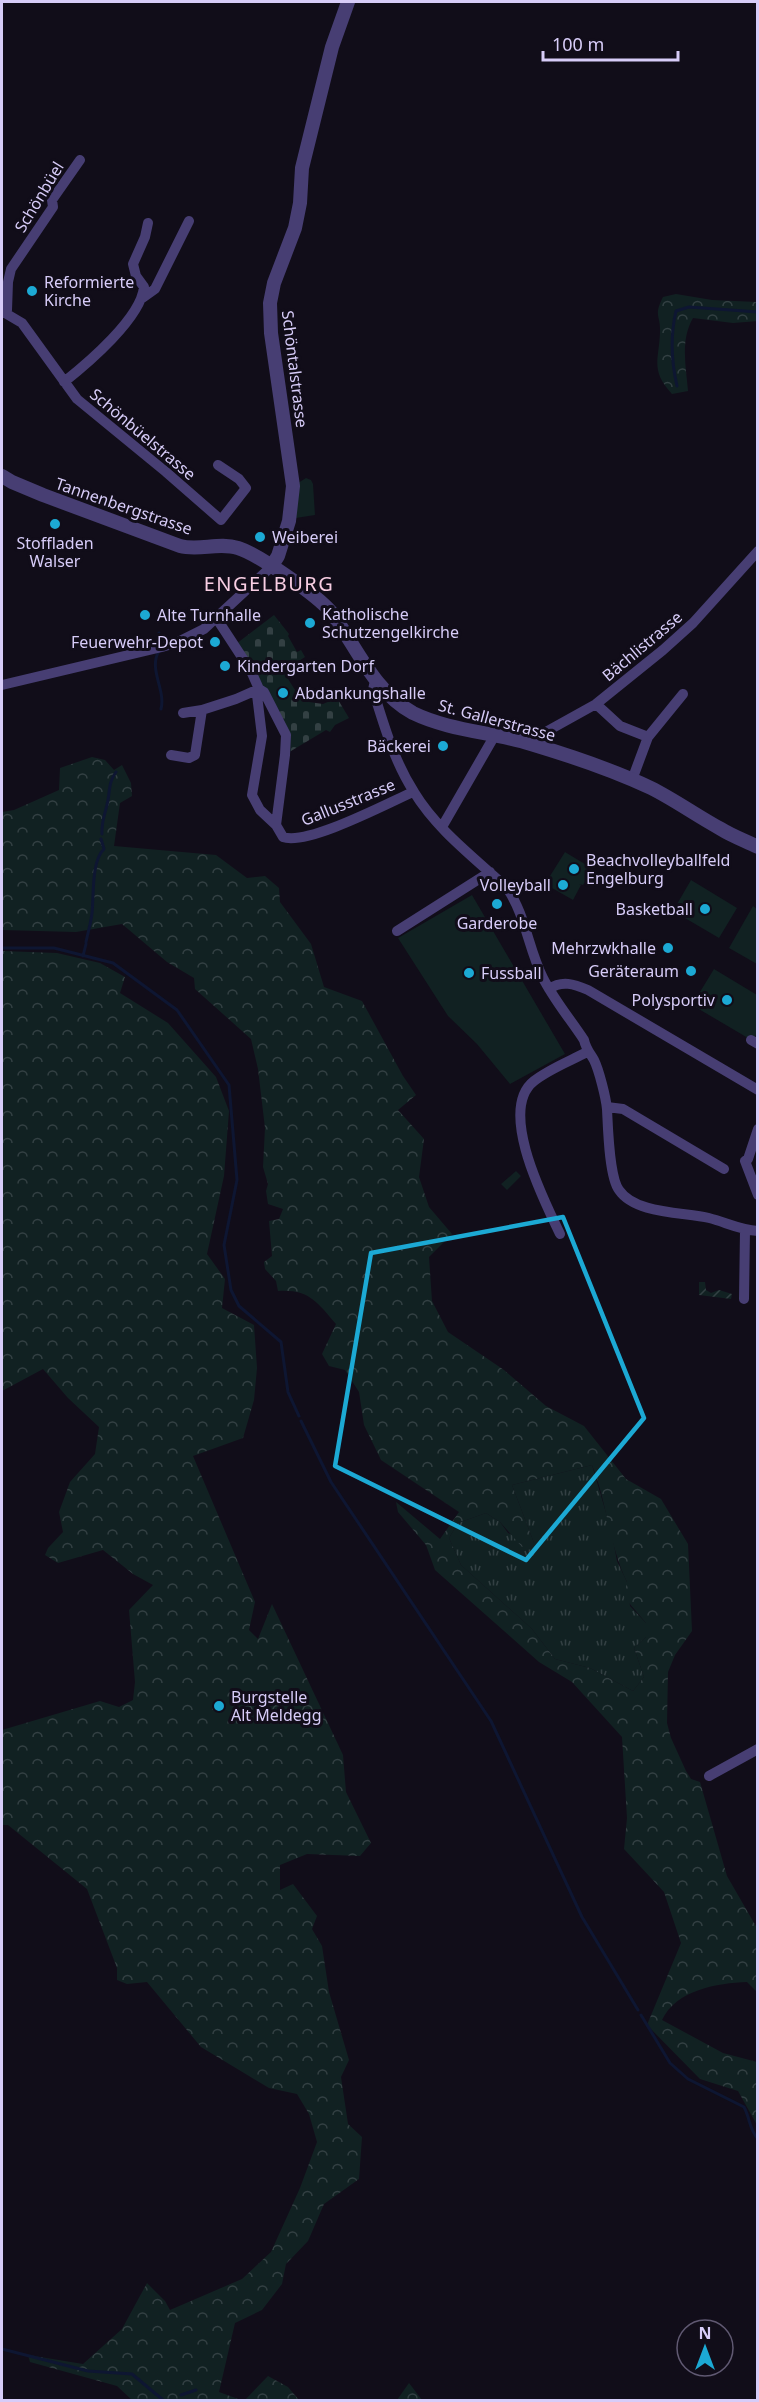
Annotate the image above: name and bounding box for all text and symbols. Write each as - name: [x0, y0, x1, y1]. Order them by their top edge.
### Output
- scale bar: [543, 24, 678, 62]
- text: 100 m: [552, 32, 604, 56]
- street label: Schönbüel: [9, 158, 69, 236]
- place label: Reformierte Kirche: [44, 271, 134, 311]
- marker: Reformierte Kirche: [25, 284, 39, 298]
- street label: Schöntalstrasse: [277, 309, 313, 429]
- street label: Schönbüelstrasse: [85, 383, 201, 485]
- street label: Tannenbergstrasse: [53, 472, 195, 540]
- marker: Stoffladen Walser: [48, 517, 62, 531]
- place label: Weiberei: [272, 526, 338, 548]
- marker: Weiberei: [253, 530, 267, 544]
- place label: Stoffladen Walser: [16, 532, 94, 572]
- district label: ENGELBURG: [204, 570, 334, 597]
- place label: Katholische Schutzengelkirche: [322, 603, 459, 643]
- place label: Alte Turnhalle: [157, 604, 261, 626]
- street label: Bächlistrasse: [597, 606, 687, 686]
- marker: Alte Turnhalle: [138, 608, 152, 622]
- marker: Katholische Schutzengelkirche: [303, 616, 317, 630]
- place label: Feuerwehr-Depot: [71, 631, 203, 653]
- marker: Feuerwehr-Depot: [208, 635, 222, 649]
- place label: Kindergarten Dorf: [237, 655, 375, 677]
- marker: Kindergarten Dorf: [218, 659, 232, 673]
- place label: Abdankungshalle: [295, 682, 426, 704]
- marker: Abdankungshalle: [276, 686, 290, 700]
- street label: St. Gallerstrasse: [436, 694, 558, 746]
- place label: Bäckerei: [367, 735, 431, 757]
- marker: Bäckerei: [436, 739, 450, 753]
- street label: Gallusstrasse: [298, 773, 398, 831]
- place label: Beachvolleyballfeld Engelburg: [586, 849, 730, 889]
- marker: Beachvolleyballfeld Engelburg: [567, 862, 581, 876]
- place label: Volleyball: [480, 874, 551, 896]
- marker: Volleyball: [556, 878, 570, 892]
- marker: Garderobe: [490, 897, 504, 911]
- place label: Basketball: [616, 898, 693, 920]
- marker: Basketball: [698, 902, 712, 916]
- place label: Garderobe: [457, 912, 537, 934]
- place label: Mehrzwkhalle: [551, 937, 656, 959]
- marker: Mehrzwkhalle: [661, 941, 675, 955]
- place label: Geräteraum: [588, 960, 679, 982]
- place label: Fussball: [481, 962, 542, 984]
- marker: Geräteraum: [684, 964, 698, 978]
- marker: Fussball: [462, 966, 476, 980]
- place label: Polysportiv: [632, 989, 716, 1011]
- marker: Polysportiv: [720, 993, 734, 1007]
- place label: Burgstelle Alt Meldegg: [231, 1686, 322, 1726]
- marker: Burgstelle Alt Meldegg: [212, 1699, 226, 1713]
- north arrow: [675, 2318, 735, 2378]
- text: N: [698, 2322, 712, 2344]

